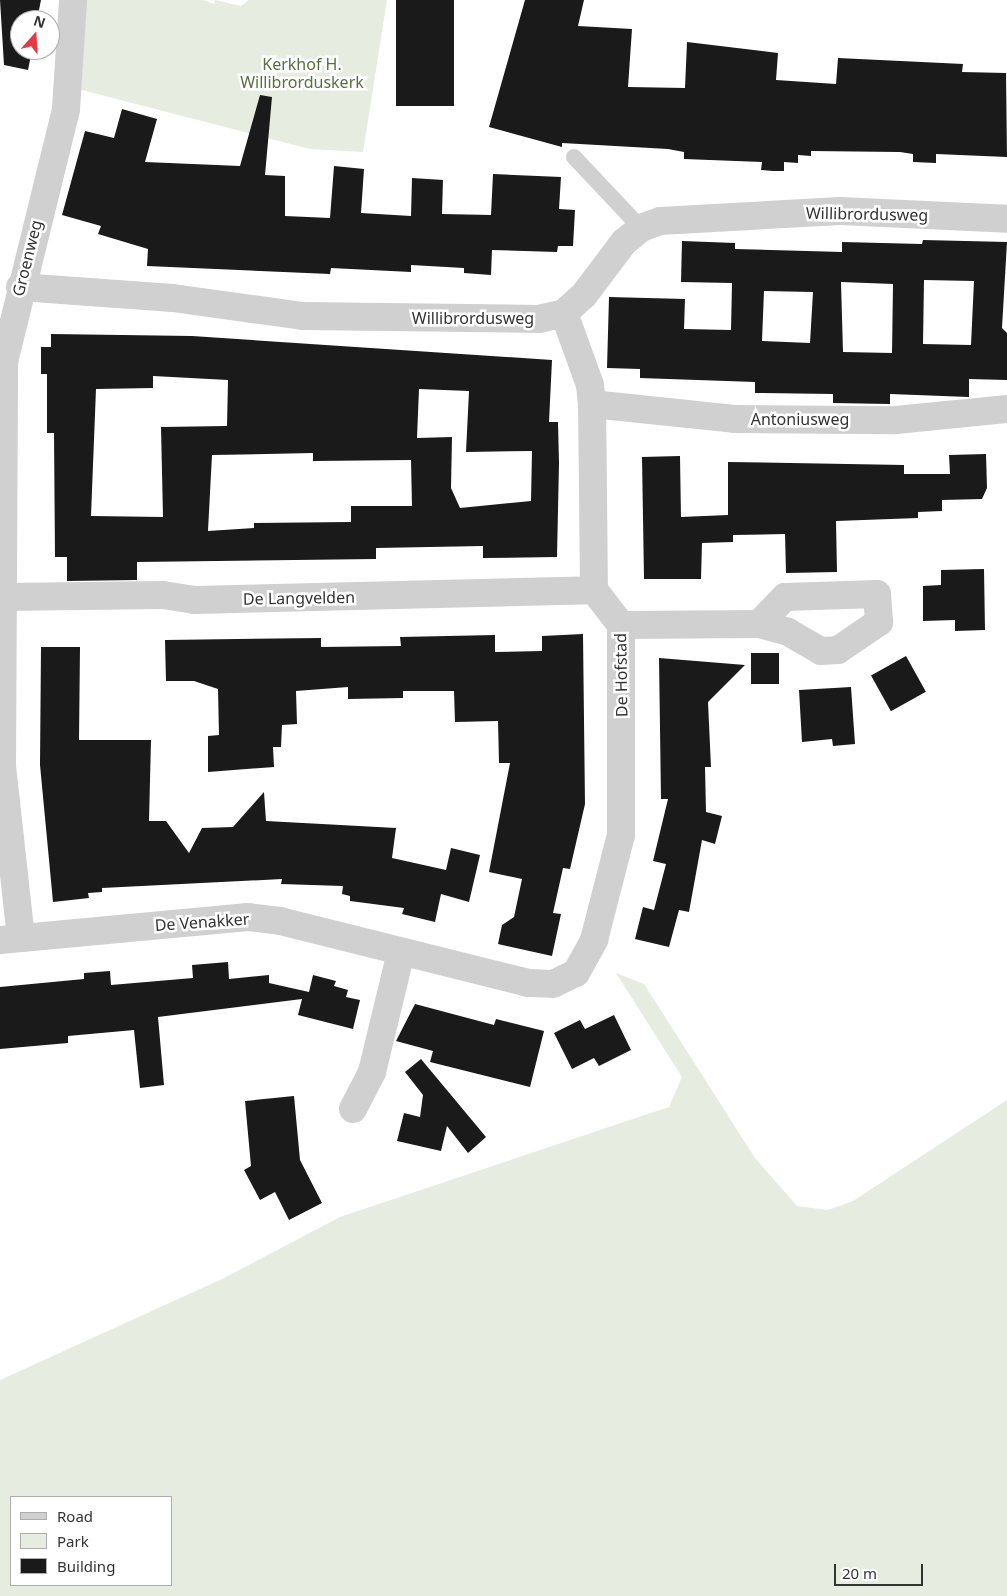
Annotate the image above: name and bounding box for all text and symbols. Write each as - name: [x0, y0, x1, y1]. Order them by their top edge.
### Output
- north arrow: [10, 10, 60, 60]
- text: N: [31, 10, 48, 32]
- park label: Kerkhof H. Willibrorduskerk: [240, 54, 364, 92]
- street label: Willibrordusweg: [806, 203, 928, 225]
- street label: Groenweg: [8, 218, 46, 298]
- street label: Willibrordusweg: [412, 308, 534, 328]
- street label: Antoniusweg: [751, 409, 849, 429]
- street label: De Langvelden: [243, 587, 355, 609]
- street label: De Hofstad: [611, 633, 631, 717]
- street label: De Venakker: [154, 909, 250, 935]
- legend: [10, 1496, 172, 1586]
- text: Road: [57, 1506, 93, 1526]
- text: Park: [57, 1531, 89, 1551]
- scale bar: [837, 1554, 926, 1586]
- text: Building: [57, 1556, 115, 1576]
- text: 20 m: [842, 1563, 877, 1583]

